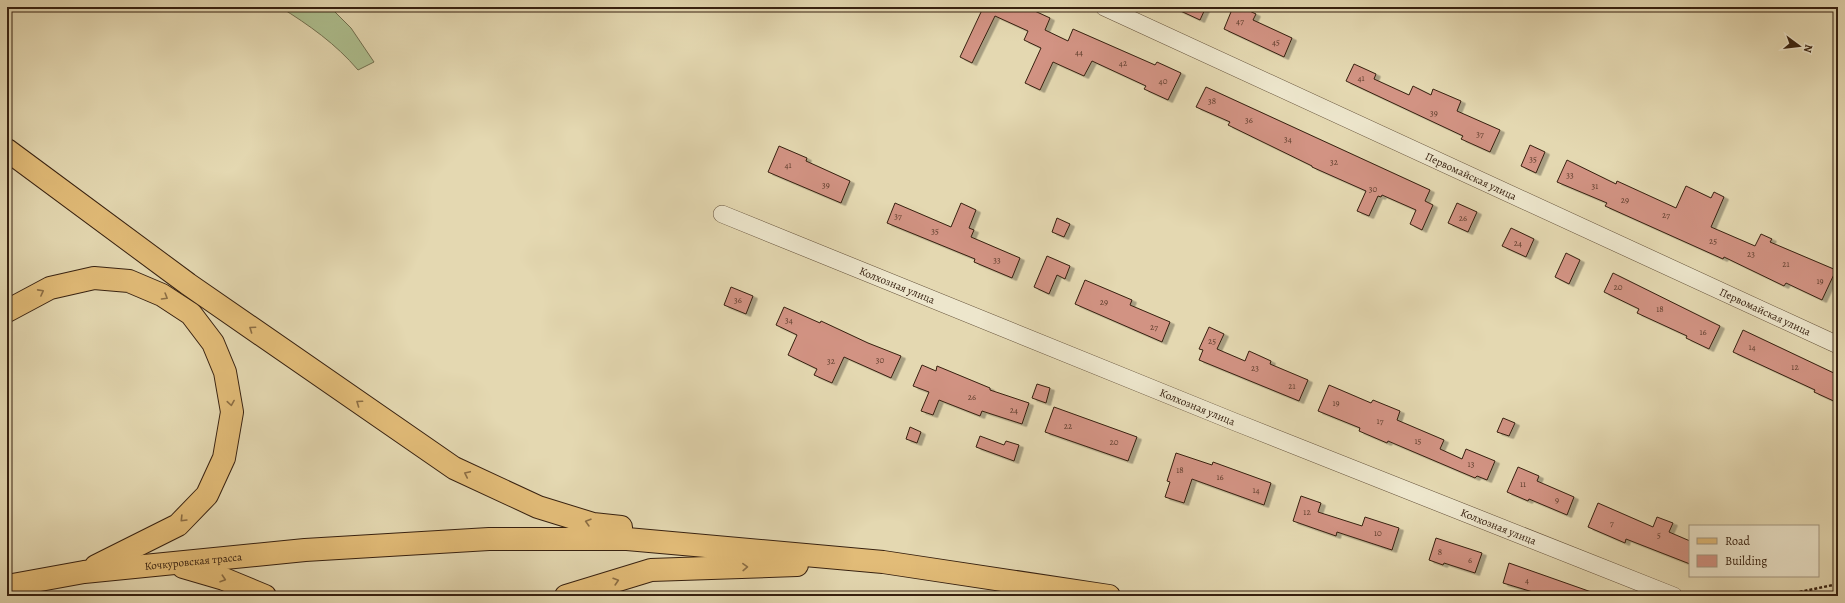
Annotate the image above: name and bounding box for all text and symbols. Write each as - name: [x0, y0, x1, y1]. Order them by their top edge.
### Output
- house number: 47: [1236, 15, 1244, 27]
- north arrow: [1779, 26, 1819, 66]
- house number: 45: [1272, 36, 1280, 48]
- text: N: [1800, 43, 1816, 54]
- house number: 44: [1075, 46, 1083, 58]
- house number: 42: [1119, 57, 1128, 69]
- house number: 41: [1357, 72, 1365, 84]
- house number: 40: [1159, 75, 1168, 87]
- house number: 38: [1208, 95, 1216, 107]
- house number: 39: [1430, 107, 1438, 119]
- house number: 36: [1245, 114, 1253, 126]
- house number: 37: [1476, 128, 1484, 140]
- house number: 34: [1284, 133, 1292, 145]
- street label: Первомайская улица: [1423, 148, 1520, 204]
- house number: 35: [1529, 153, 1537, 165]
- house number: 32: [1330, 156, 1339, 168]
- house number: 41: [784, 159, 792, 171]
- house number: 33: [1566, 169, 1574, 181]
- house number: 39: [822, 179, 830, 191]
- house number: 31: [1592, 180, 1598, 192]
- house number: 30: [1369, 183, 1377, 195]
- house number: 29: [1621, 194, 1629, 206]
- house number: 27: [1662, 209, 1670, 221]
- house number: 37: [894, 210, 902, 222]
- house number: 26: [1459, 212, 1467, 224]
- house number: 35: [931, 225, 939, 237]
- house number: 25: [1709, 235, 1717, 247]
- house number: 24: [1514, 237, 1522, 249]
- house number: 23: [1747, 248, 1755, 260]
- house number: 33: [993, 254, 1001, 266]
- house number: 21: [1782, 258, 1790, 270]
- street label: Колхозная улица: [857, 263, 938, 307]
- house number: 19: [1816, 275, 1824, 287]
- house number: 20: [1613, 281, 1623, 293]
- street label: Первомайская улица: [1717, 284, 1814, 339]
- one-way arrow: [37, 290, 45, 297]
- one-way arrow: [161, 293, 168, 300]
- house number: 36: [734, 294, 742, 306]
- house number: 29: [1100, 296, 1108, 308]
- house number: 18: [1656, 303, 1664, 315]
- house number: 34: [785, 314, 793, 326]
- house number: 27: [1150, 321, 1158, 333]
- one-way arrow: [249, 326, 256, 334]
- house number: 16: [1699, 326, 1707, 338]
- house number: 25: [1208, 335, 1216, 347]
- house number: 14: [1748, 341, 1756, 353]
- house number: 30: [876, 354, 884, 366]
- house number: 32: [827, 355, 836, 367]
- house number: 12: [1791, 361, 1799, 373]
- house number: 23: [1251, 362, 1259, 374]
- house number: 21: [1288, 380, 1296, 392]
- street label: Колхозная улица: [1157, 385, 1238, 429]
- house number: 26: [968, 391, 976, 403]
- house number: 19: [1332, 397, 1340, 409]
- one-way arrow: [226, 400, 234, 406]
- one-way arrow: [356, 400, 363, 408]
- house number: 24: [1010, 404, 1018, 416]
- house number: 17: [1377, 415, 1384, 427]
- house number: 22: [1064, 420, 1073, 432]
- house number: 15: [1415, 435, 1422, 447]
- house number: 20: [1109, 436, 1119, 448]
- house number: 13: [1468, 458, 1475, 470]
- house number: 18: [1176, 464, 1184, 476]
- one-way arrow: [464, 471, 472, 479]
- house number: 16: [1216, 471, 1224, 483]
- house number: 11: [1520, 478, 1526, 490]
- house number: 14: [1252, 484, 1260, 496]
- house number: 9: [1555, 494, 1559, 506]
- street label: Колхозная улица: [1458, 505, 1539, 549]
- house number: 12: [1303, 506, 1311, 518]
- one-way arrow: [181, 514, 188, 522]
- house number: 7: [1610, 517, 1614, 529]
- one-way arrow: [585, 518, 592, 527]
- legend: [1689, 525, 1819, 577]
- house number: 10: [1374, 527, 1382, 539]
- house number: 5: [1657, 529, 1661, 541]
- text: Road: [1725, 533, 1751, 549]
- house number: 8: [1438, 546, 1442, 558]
- street label: Кочкуровская трасса: [144, 549, 244, 573]
- text: Building: [1725, 553, 1767, 569]
- house number: 6: [1468, 554, 1472, 566]
- one-way arrow: [742, 562, 748, 571]
- one-way arrow: [219, 574, 226, 583]
- house number: 4: [1525, 574, 1529, 586]
- one-way arrow: [613, 577, 620, 586]

